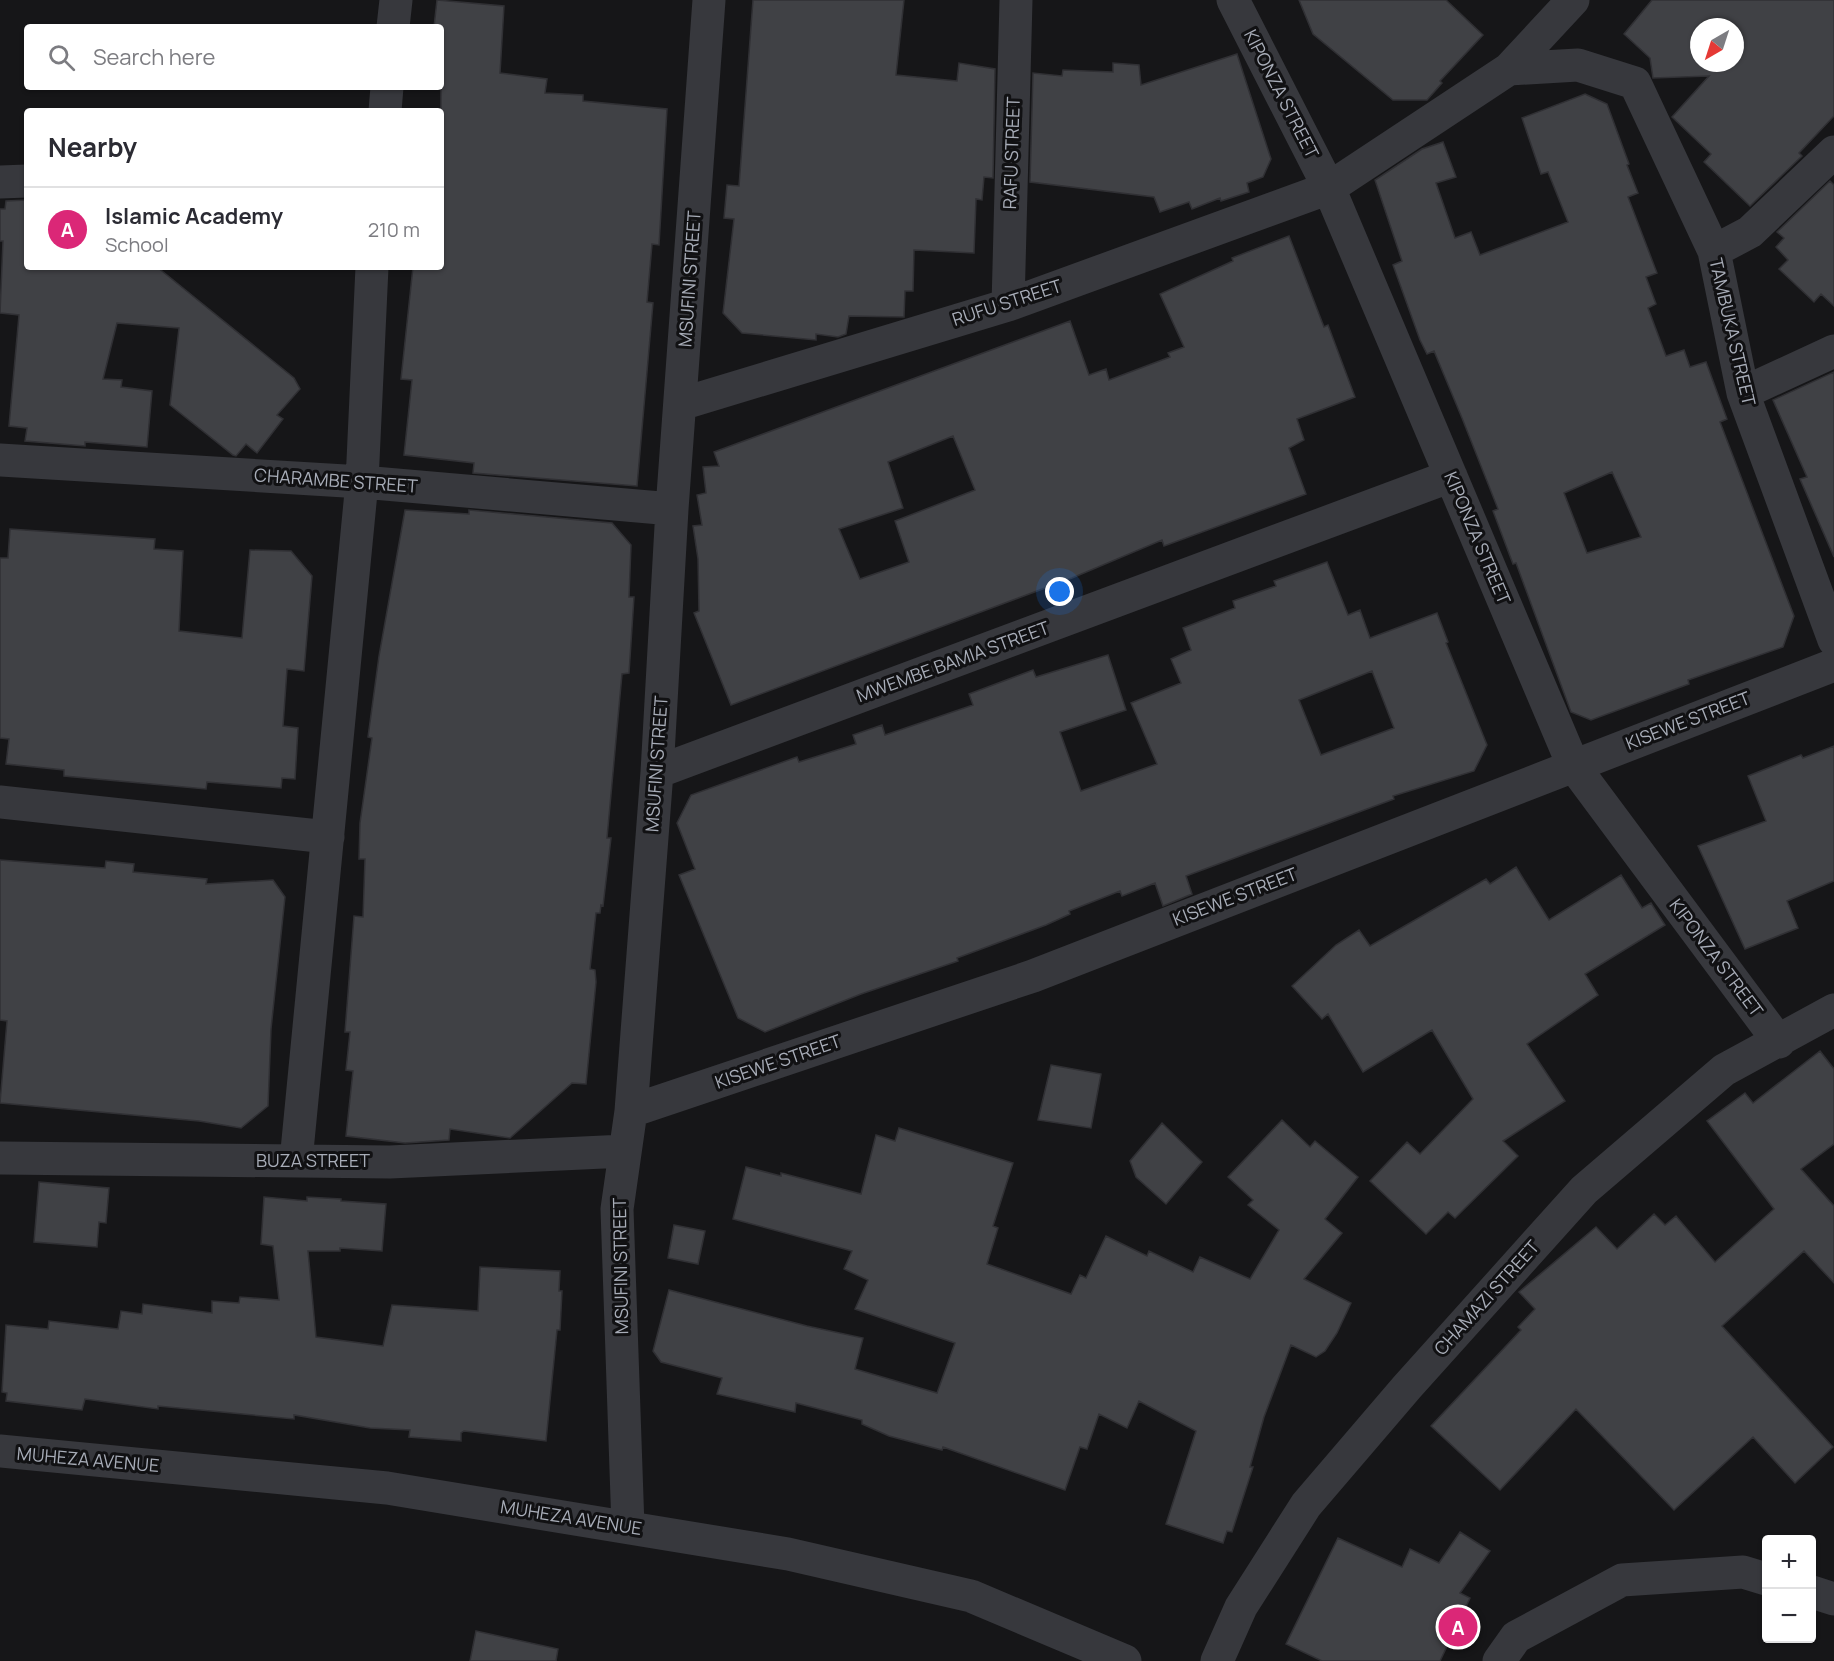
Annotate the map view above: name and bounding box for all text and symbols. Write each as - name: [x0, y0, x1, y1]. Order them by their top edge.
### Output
- north arrow: [1690, 18, 1744, 72]
- search box: [24, 24, 444, 90]
- street label: KIPONZA STREET: [1239, 25, 1325, 162]
- icon: search: [45, 41, 78, 74]
- text: Search here: [93, 42, 215, 72]
- street label: RAFU STREET: [997, 96, 1025, 210]
- text: Nearby: [48, 129, 137, 165]
- text: Islamic Academy: [105, 201, 283, 231]
- street label: MSUFINI STREET: [672, 210, 706, 348]
- text: A: [61, 216, 74, 243]
- text: 210 m: [368, 216, 420, 243]
- text: School: [105, 231, 169, 258]
- street label: TAMBUKA STREET: [1704, 256, 1762, 408]
- street label: RUFU STREET: [949, 273, 1065, 331]
- street label: CHARAMBE STREET: [254, 462, 419, 498]
- street label: KIPONZA STREET: [1439, 468, 1517, 608]
- your location: [1045, 577, 1074, 606]
- street label: MWEMBE BAMIA STREET: [853, 615, 1053, 707]
- street label: KISEWE STREET: [1622, 685, 1754, 755]
- street label: MSUFINI STREET: [639, 695, 673, 833]
- street label: KISEWE STREET: [1169, 861, 1301, 931]
- street label: KIPONZA STREET: [1665, 894, 1769, 1021]
- street label: KISEWE STREET: [712, 1028, 844, 1094]
- street label: BUZA STREET: [256, 1148, 370, 1172]
- street label: MSUFINI STREET: [607, 1197, 633, 1335]
- street label: CHAMAZI STREET: [1428, 1235, 1544, 1360]
- street label: MUHEZA AVENUE: [16, 1441, 160, 1477]
- street label: MUHEZA AVENUE: [499, 1494, 644, 1540]
- map controls: [1762, 1535, 1816, 1643]
- button: +: [1762, 1535, 1816, 1589]
- button: −: [1762, 1589, 1816, 1643]
- pin: A: [1438, 1604, 1478, 1650]

